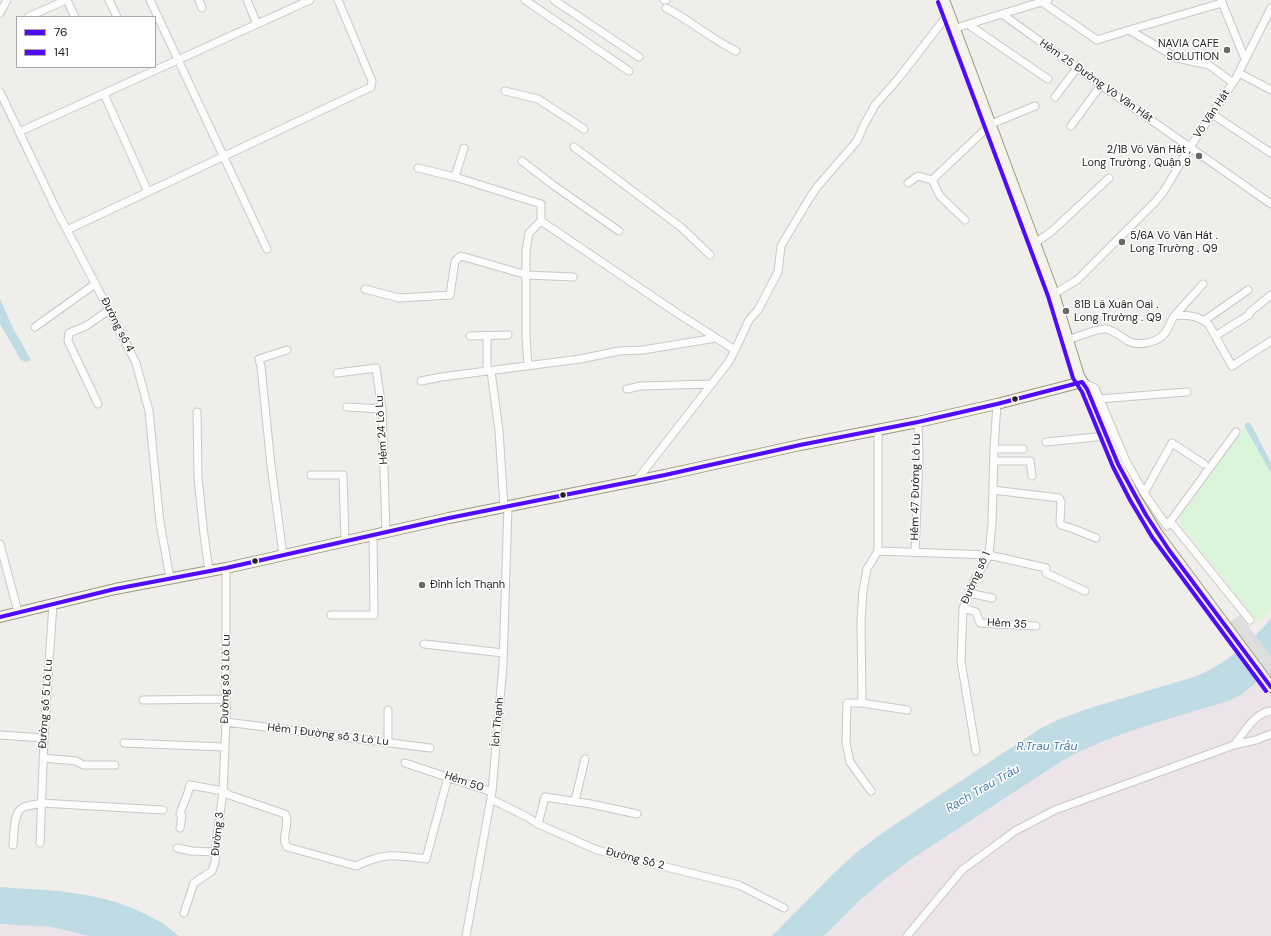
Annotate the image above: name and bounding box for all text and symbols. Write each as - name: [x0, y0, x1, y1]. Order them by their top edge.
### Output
- legend: [16, 16, 156, 68]
- text: 76: [54, 24, 68, 40]
- street label: Hẻm 25 Đường Võ Văn Hát: [1037, 37, 1155, 125]
- place label: NAVIA CAFE SOLUTION: [1158, 37, 1219, 63]
- text: 141: [54, 44, 69, 60]
- marker: NAVIA CAFE SOLUTION: [1222, 45, 1232, 55]
- street label: Võ Văn Hát: [1191, 87, 1233, 141]
- place label: 2/1B Võ Văn Hát , Long Trường , Quận 9: [1082, 143, 1191, 169]
- marker: 2/1B Võ Văn Hát , Long Trường , Quận 9: [1194, 151, 1204, 161]
- place label: 5/6A Võ Văn Hát . Long Trường . Q9: [1130, 229, 1218, 255]
- marker: 5/6A Võ Văn Hát . Long Trường . Q9: [1117, 237, 1127, 247]
- street label: Đường số 4: [98, 296, 136, 354]
- place label: 81B Lã Xuân Oai . Long Trường . Q9: [1074, 298, 1162, 324]
- marker: 81B Lã Xuân Oai . Long Trường . Q9: [1061, 306, 1071, 316]
- unlabelled marker: [1010, 394, 1020, 404]
- street label: Hẻm 24 Lò Lu: [373, 395, 391, 465]
- street label: Hẻm 47 Đường Lò Lu: [908, 434, 924, 540]
- unlabelled marker: [558, 490, 568, 500]
- street label: Đường số 1: [959, 550, 993, 606]
- unlabelled marker: [250, 556, 260, 566]
- place label: Đình Ích Thạnh: [430, 578, 505, 592]
- marker: Đình Ích Thạnh: [417, 580, 427, 590]
- street label: Hẻm 35: [987, 616, 1027, 632]
- street label: Đường số 3 Lò Lu: [219, 634, 233, 724]
- street label: Đường số 5 Lò Lu: [36, 659, 56, 749]
- street label: Ích Thạnh: [489, 697, 507, 747]
- street label: Hẻm 1 Đường số 3 Lò Lu: [267, 721, 389, 749]
- water label: R.Trau Trảu: [1017, 740, 1077, 754]
- water label: Rạch Trau Trảu: [943, 762, 1023, 816]
- street label: Hẻm 50: [443, 769, 485, 795]
- street label: Đường 3: [209, 811, 227, 857]
- street label: Đường Số 2: [604, 845, 666, 873]

